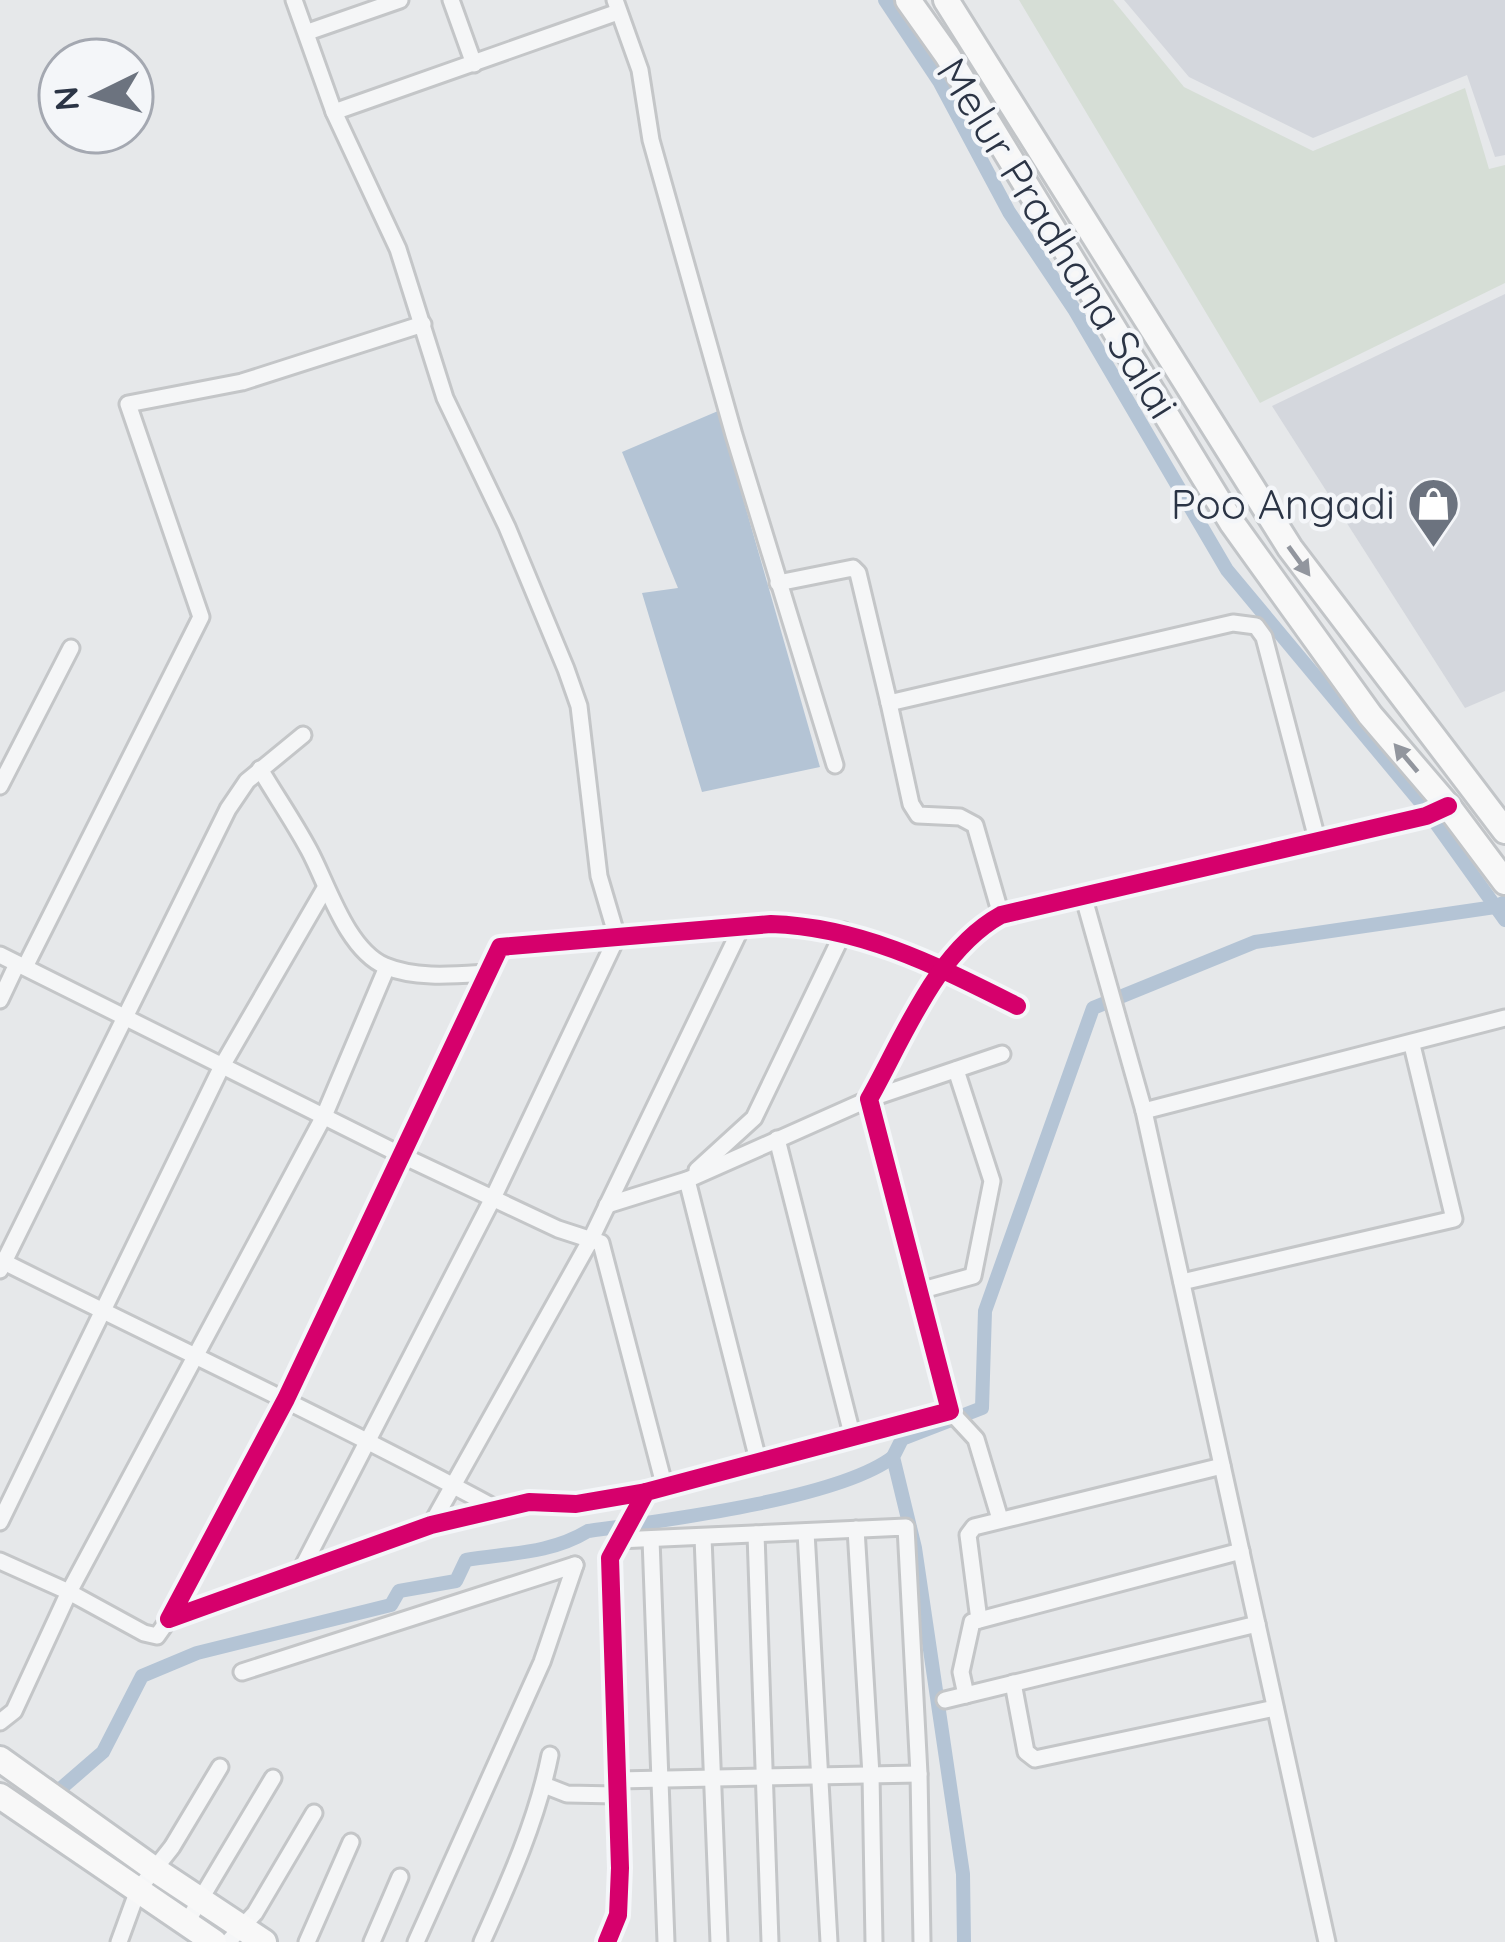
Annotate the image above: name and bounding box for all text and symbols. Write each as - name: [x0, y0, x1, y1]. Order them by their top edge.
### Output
- north arrow: [36, 36, 156, 156]
- street label: Melur Pradhana Salai: [926, 48, 1190, 428]
- text: N: [44, 85, 87, 113]
- shop icon: Poo Angadi: [1406, 475, 1462, 549]
- place label: Poo Angadi: [1171, 477, 1395, 530]
- one-way arrow: [1287, 545, 1311, 577]
- one-way arrow: [1394, 743, 1420, 773]

